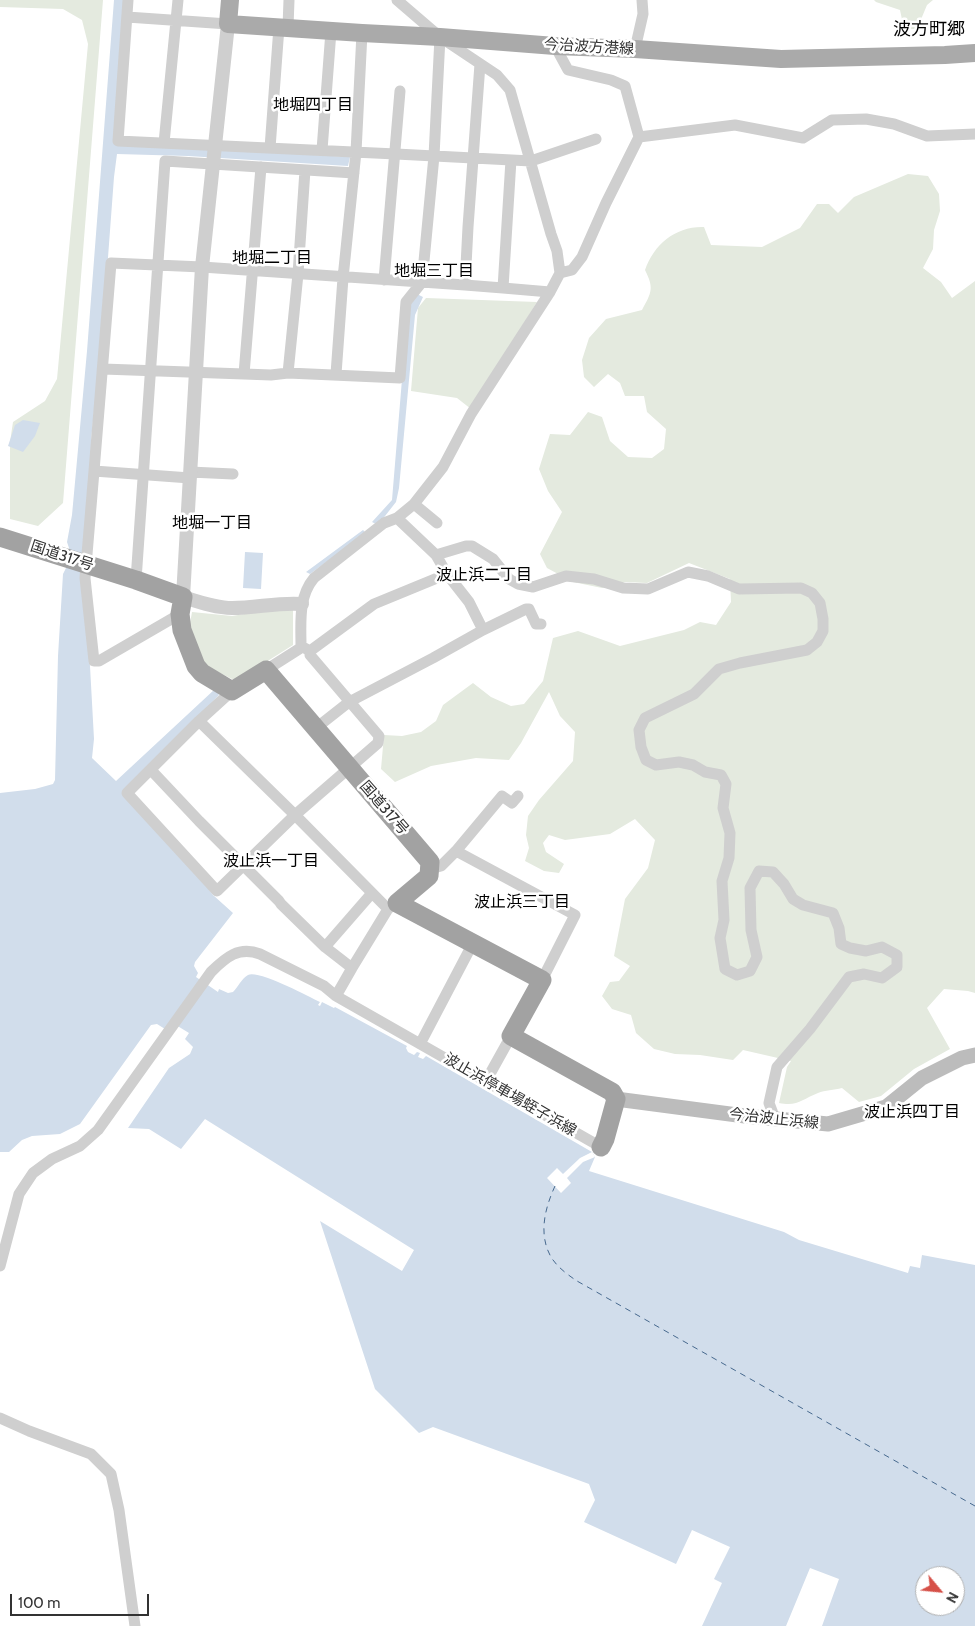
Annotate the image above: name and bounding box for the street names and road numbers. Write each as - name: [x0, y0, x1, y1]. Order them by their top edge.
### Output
- street label: 今治波方港線: [544, 36, 634, 58]
- street label: 国道317号: [28, 537, 96, 575]
- street label: 国道317号: [356, 777, 412, 839]
- street label: 波止浜停車場蛭子浜線: [441, 1050, 579, 1140]
- street label: 今治波止浜線: [728, 1105, 820, 1133]

